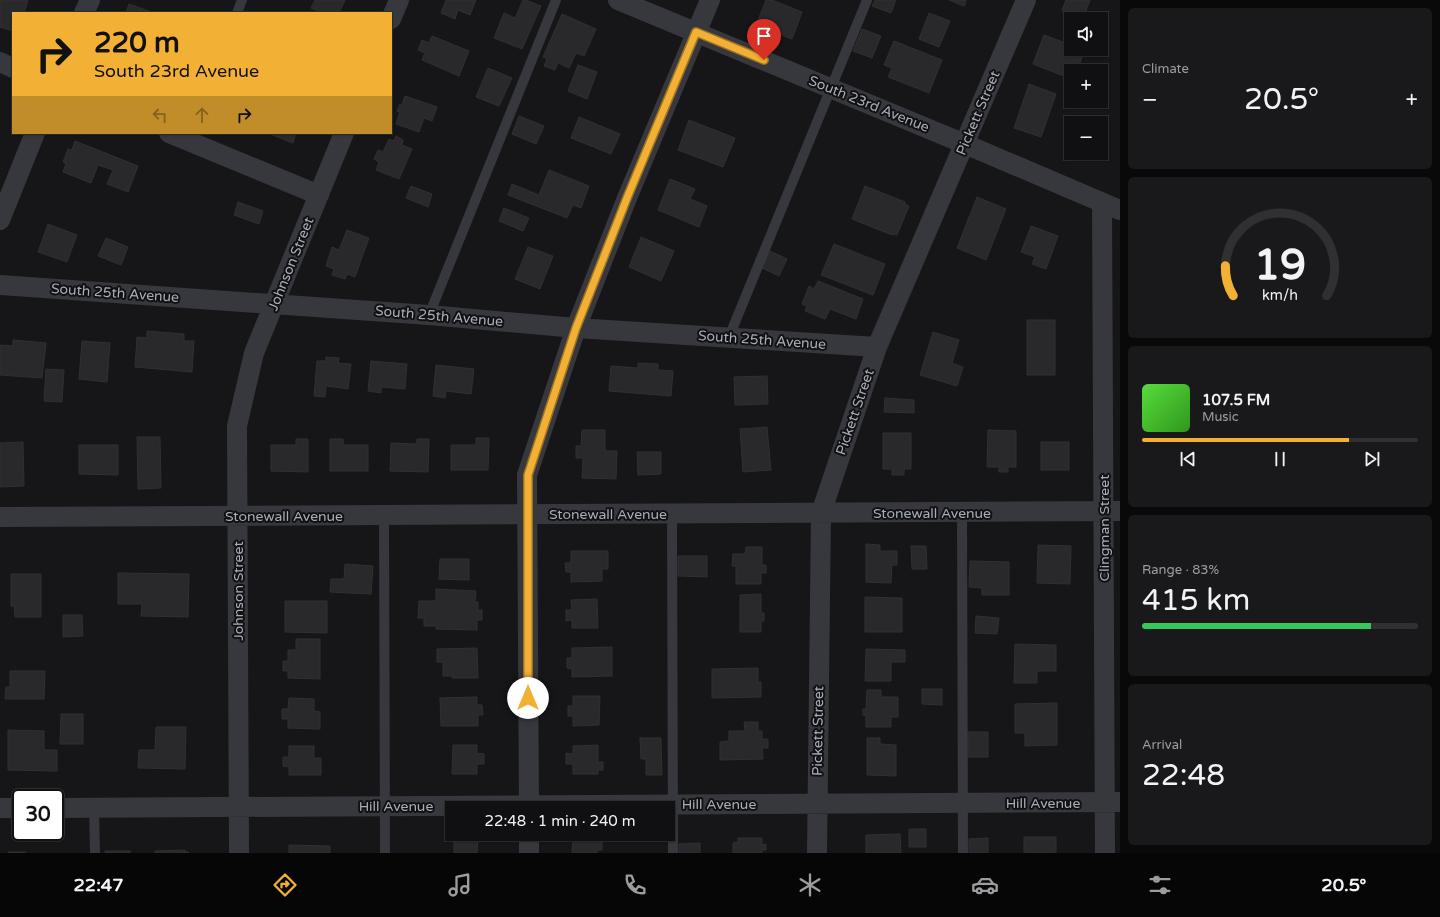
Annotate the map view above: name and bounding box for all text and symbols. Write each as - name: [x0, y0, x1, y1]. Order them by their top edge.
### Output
- map controls: [1064, 12, 1108, 160]
- button: sound: [1064, 12, 1108, 56]
- pin: [747, 19, 781, 60]
- icon: arrive: [753, 25, 775, 47]
- text: 220 m: [94, 26, 180, 60]
- icon: right: [28, 28, 80, 80]
- text: South 23rd Avenue: [94, 60, 259, 82]
- text: Climate: [1142, 61, 1189, 77]
- button: +: [1064, 64, 1108, 108]
- street label: Pickett Street: [953, 68, 1004, 158]
- street label: South 23rd Avenue: [806, 72, 932, 136]
- text: 20.5°: [1244, 81, 1319, 118]
- text: −: [1142, 87, 1158, 113]
- text: +: [1406, 87, 1418, 113]
- icon: left: [149, 104, 171, 126]
- icon: ahead: [191, 104, 213, 126]
- icon: right: [233, 104, 255, 126]
- button: −: [1064, 116, 1108, 160]
- street label: Johnson Street: [264, 214, 318, 313]
- text: 19: [1254, 240, 1306, 290]
- street label: South 25th Avenue: [50, 280, 180, 306]
- text: km/h: [1262, 286, 1298, 303]
- street label: South 25th Avenue: [374, 302, 504, 330]
- street label: South 25th Avenue: [697, 327, 827, 353]
- street label: Pickett Street: [832, 366, 878, 457]
- text: 107.5 FM: [1202, 391, 1270, 409]
- text: Music: [1202, 409, 1239, 425]
- icon: previous: [1177, 448, 1199, 470]
- icon: pause: [1269, 448, 1291, 470]
- icon: next: [1361, 448, 1383, 470]
- street label: Clingman Street: [1096, 474, 1113, 581]
- street label: Stonewall Avenue: [873, 505, 991, 522]
- street label: Stonewall Avenue: [549, 506, 667, 523]
- street label: Stonewall Avenue: [225, 508, 343, 525]
- street label: Johnson Street: [230, 541, 247, 641]
- text: Range · 83%: [1142, 562, 1219, 578]
- text: 415 km: [1142, 582, 1250, 619]
- position arrow: [507, 677, 549, 719]
- street label: Pickett Street: [809, 685, 827, 776]
- text: Arrival: [1142, 737, 1182, 753]
- text: 22:48: [1142, 757, 1225, 794]
- speed limit sign: 30: [12, 789, 64, 841]
- street label: Hill Avenue: [1006, 795, 1080, 812]
- street label: Hill Avenue: [682, 796, 756, 813]
- street label: Hill Avenue: [359, 798, 433, 815]
- text: 22:48 · 1 min · 240 m: [485, 812, 635, 830]
- icon: directions: [271, 871, 299, 899]
- icon: music: [446, 871, 474, 899]
- icon: phone: [621, 871, 649, 899]
- icon: climate: [796, 871, 824, 899]
- icon: car: [971, 871, 999, 899]
- icon: filters: [1146, 871, 1174, 899]
- text: 22:47: [74, 874, 123, 896]
- text: 20.5°: [1321, 874, 1366, 896]

